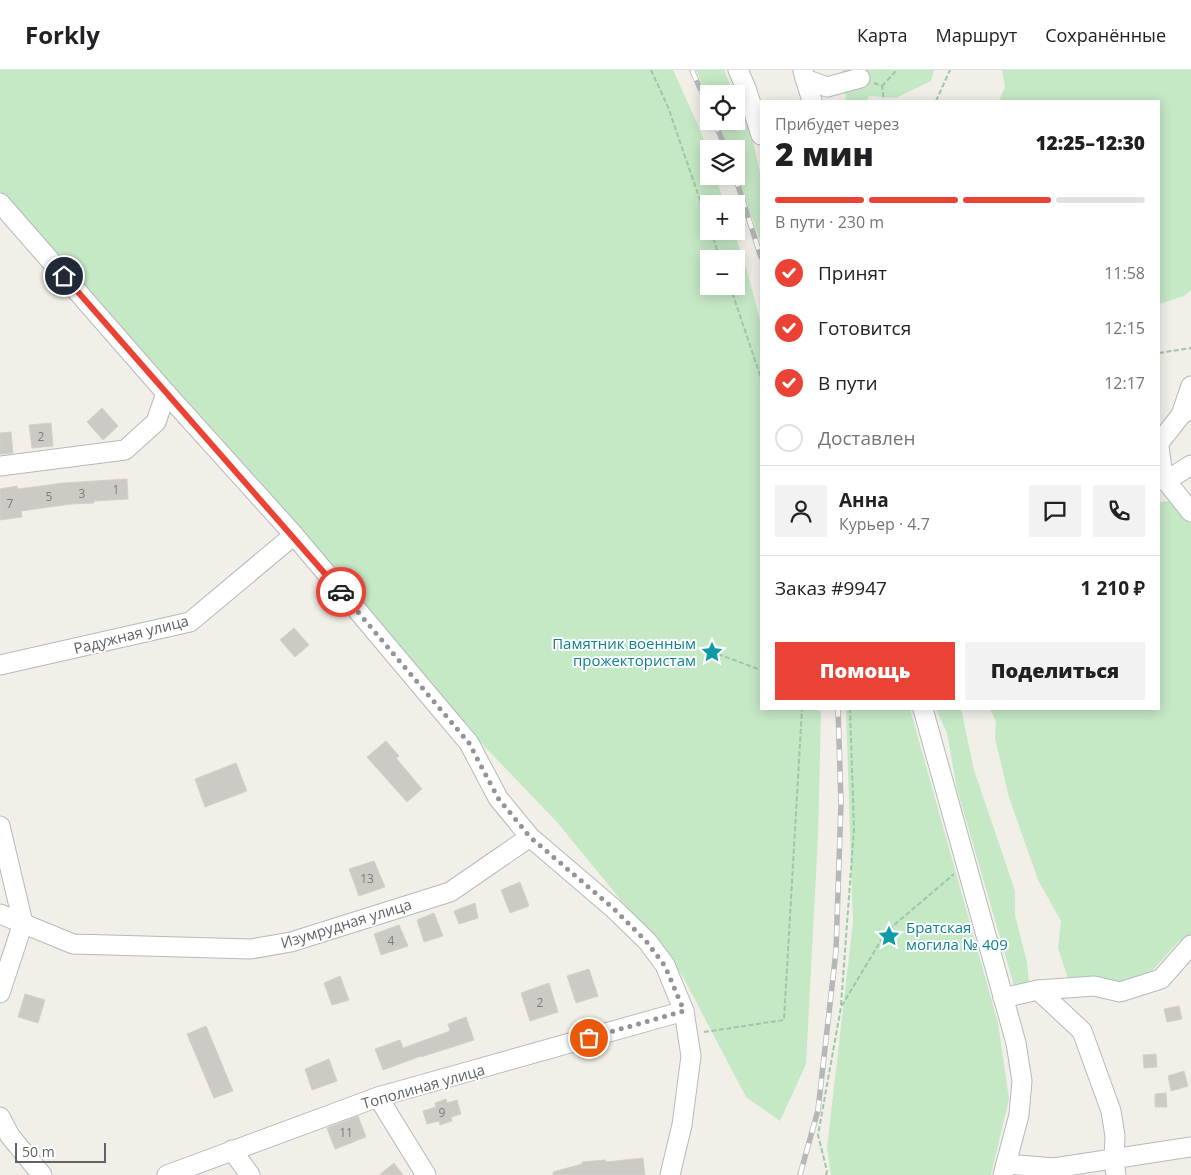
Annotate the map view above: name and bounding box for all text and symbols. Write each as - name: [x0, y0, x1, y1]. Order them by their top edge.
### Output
- text: Forkly: [25, 18, 100, 51]
- text: Карта: [857, 23, 907, 47]
- text: Маршрут: [935, 23, 1017, 47]
- text: Сохранённые: [1045, 23, 1166, 47]
- map controls: [700, 85, 745, 295]
- button: locate: [700, 85, 745, 130]
- text: Прибудет через: [775, 113, 899, 135]
- text: 12:25–12:30: [1035, 130, 1145, 156]
- text: 2 мин: [775, 132, 874, 175]
- button: layers: [700, 140, 745, 185]
- button: +: [700, 195, 745, 240]
- text: В пути · 230 m: [775, 211, 884, 233]
- button: −: [700, 250, 745, 295]
- pin: [43, 255, 85, 297]
- icon: check: [775, 259, 803, 287]
- text: Принят: [818, 260, 887, 286]
- icon: home: [50, 262, 78, 290]
- text: 11:58: [1104, 262, 1145, 284]
- icon: check: [775, 314, 803, 342]
- text: Готовится: [818, 315, 911, 341]
- text: 12:15: [1104, 317, 1145, 339]
- icon: check: [775, 369, 803, 397]
- text: В пути: [818, 370, 878, 396]
- text: 12:17: [1104, 372, 1145, 394]
- text: Доставлен: [818, 425, 916, 451]
- house number: 2: [38, 428, 45, 445]
- house number: 1: [113, 481, 119, 498]
- house number: 3: [79, 485, 86, 502]
- button: person: [775, 485, 827, 537]
- button: chat: [1029, 485, 1081, 537]
- button: phone: [1093, 485, 1145, 537]
- text: Анна: [839, 487, 889, 513]
- house number: 5: [46, 488, 53, 505]
- house number: 7: [7, 495, 14, 512]
- text: Курьер · 4.7: [839, 513, 930, 535]
- courier: [316, 567, 366, 617]
- text: Заказ #9947: [775, 575, 887, 601]
- text: 1 210 ₽: [1081, 575, 1145, 601]
- icon: car: [327, 578, 355, 606]
- street label: Радужная улица: [71, 610, 191, 658]
- place label: Памятник военным прожектористам: [552, 633, 696, 670]
- place icon: Памятник военным прожектористам: [699, 639, 725, 665]
- button: Помощь: [775, 642, 955, 700]
- button: Поделиться: [965, 642, 1145, 700]
- house number: 13: [360, 870, 374, 887]
- street label: Изумрудная улица: [278, 894, 414, 952]
- place label: Братская могила № 409: [906, 917, 1008, 954]
- place icon: Братская могила № 409: [876, 923, 902, 949]
- house number: 4: [388, 932, 395, 949]
- house number: 2: [537, 994, 544, 1011]
- pin: [568, 1017, 610, 1059]
- icon: bag: [575, 1024, 603, 1052]
- street label: Тополиная улица: [359, 1059, 487, 1113]
- house number: 9: [439, 1104, 446, 1121]
- house number: 11: [339, 1124, 353, 1141]
- scale bar: [15, 1140, 106, 1163]
- text: 50 m: [22, 1142, 55, 1161]

